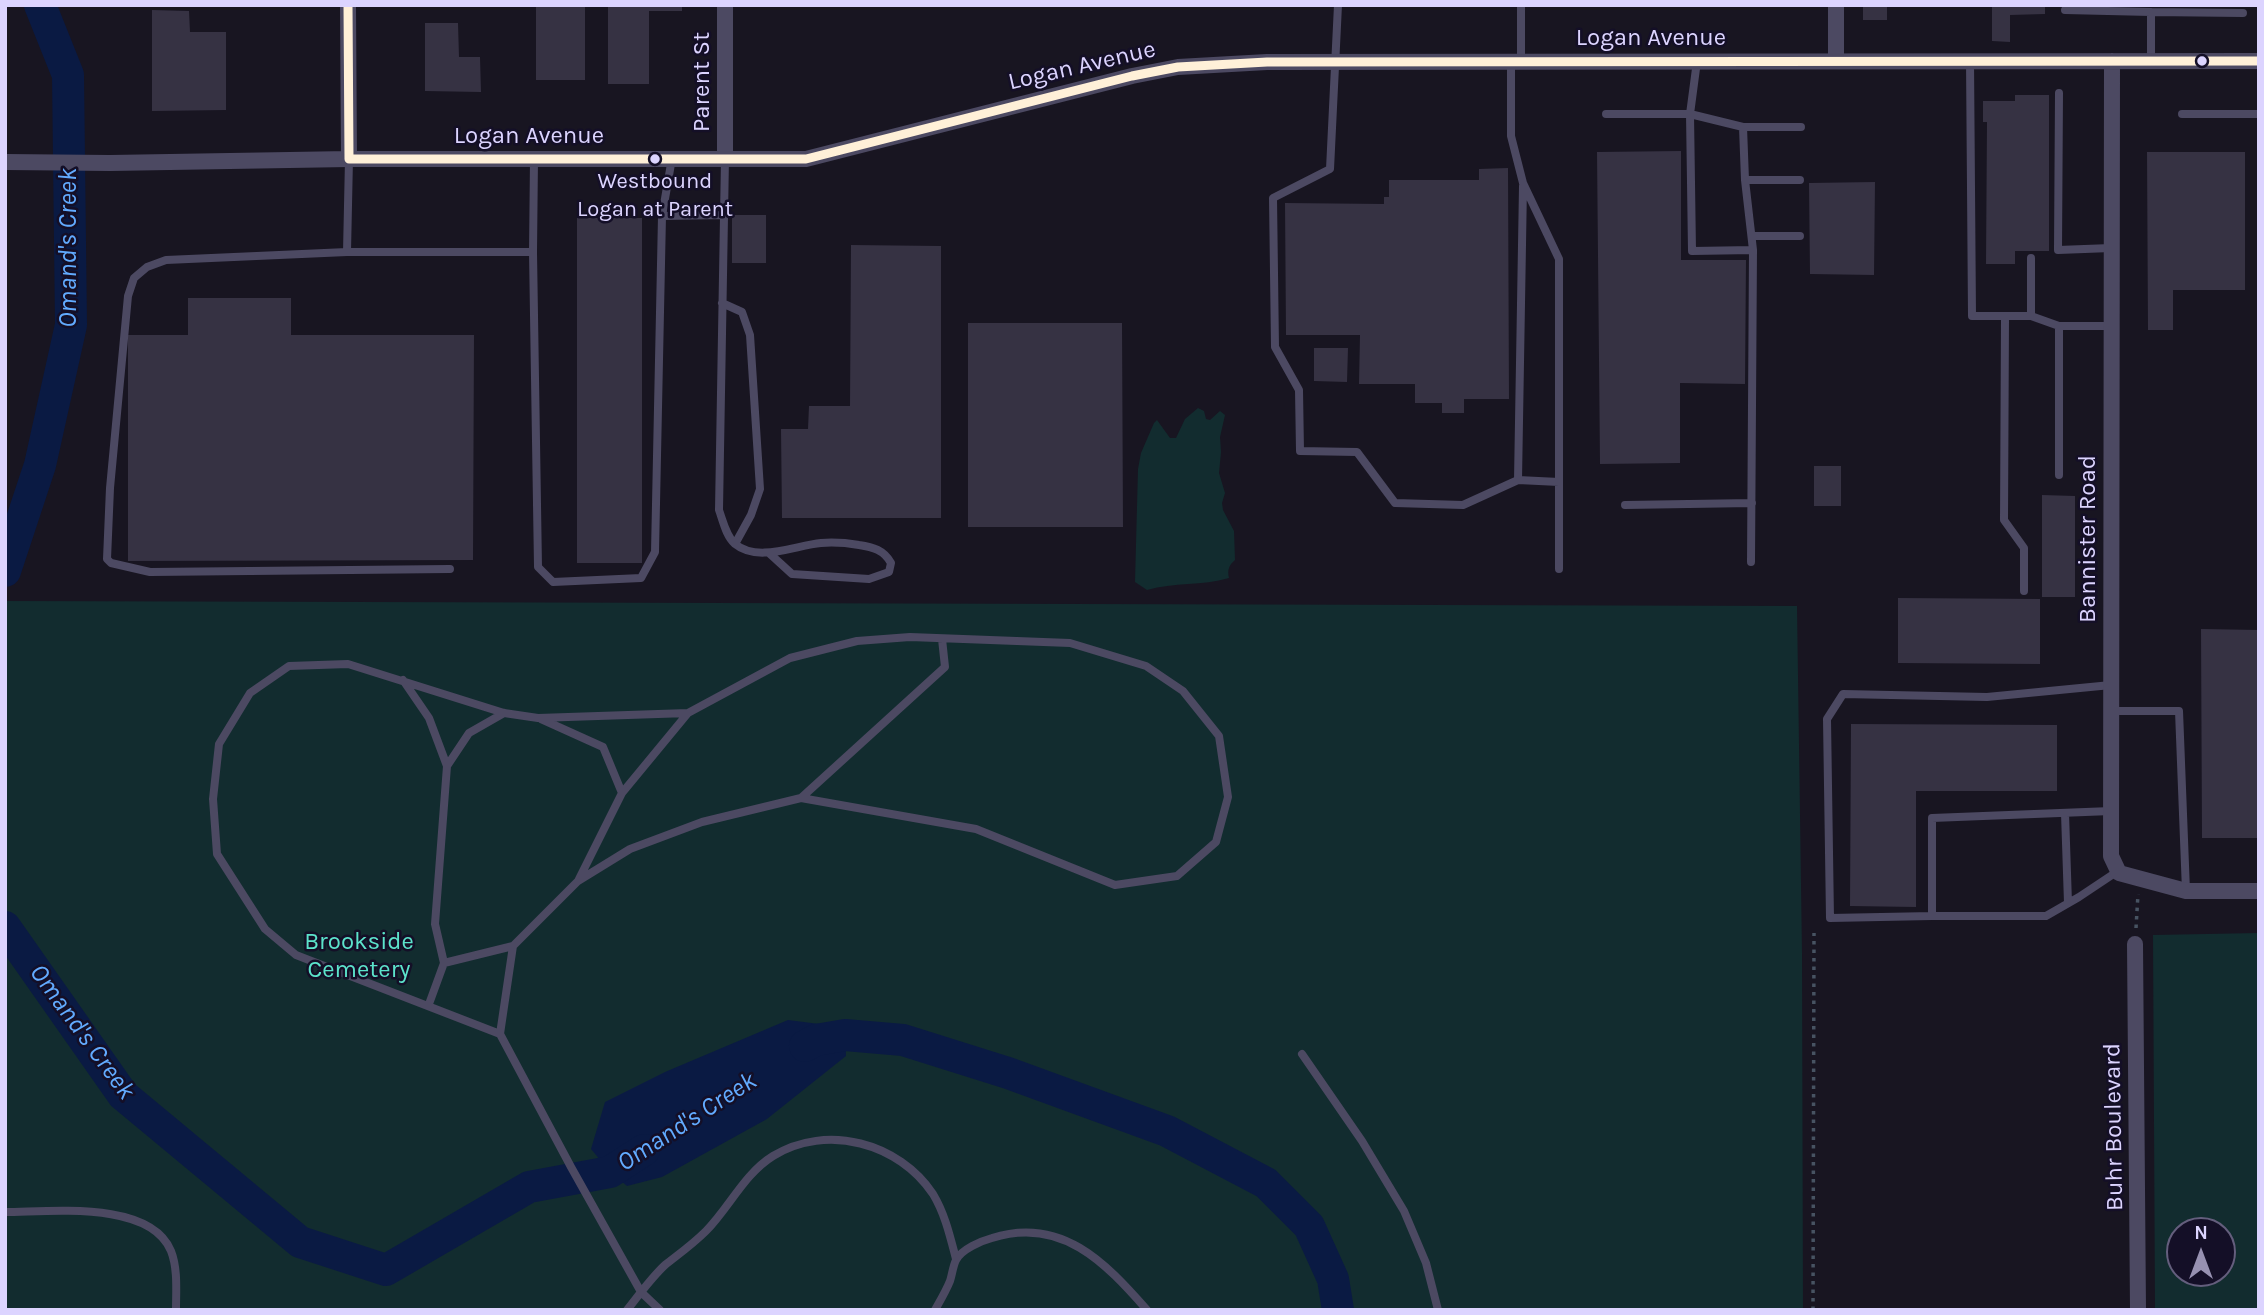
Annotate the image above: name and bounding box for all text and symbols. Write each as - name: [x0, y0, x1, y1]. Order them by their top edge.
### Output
- street label: Logan Avenue: [1576, 24, 1726, 52]
- street label: Parent St: [688, 32, 716, 132]
- street label: Logan Avenue: [1006, 35, 1158, 97]
- unlabelled marker: [2195, 54, 2209, 68]
- street label: Logan Avenue: [454, 122, 604, 150]
- marker: Westbound Logan at Parent: [648, 152, 662, 166]
- water label: Omand's Creek: [53, 168, 85, 328]
- place label: Westbound Logan at Parent: [577, 169, 733, 220]
- street label: Bannister Road: [2074, 455, 2102, 623]
- park label: Brookside Cemetery: [304, 928, 414, 984]
- water label: Omand's Creek: [22, 958, 142, 1106]
- street label: Buhr Boulevard: [2098, 1043, 2130, 1211]
- water label: Omand's Creek: [612, 1065, 762, 1179]
- north arrow: [2166, 1217, 2236, 1287]
- text: N: [2194, 1222, 2208, 1244]

